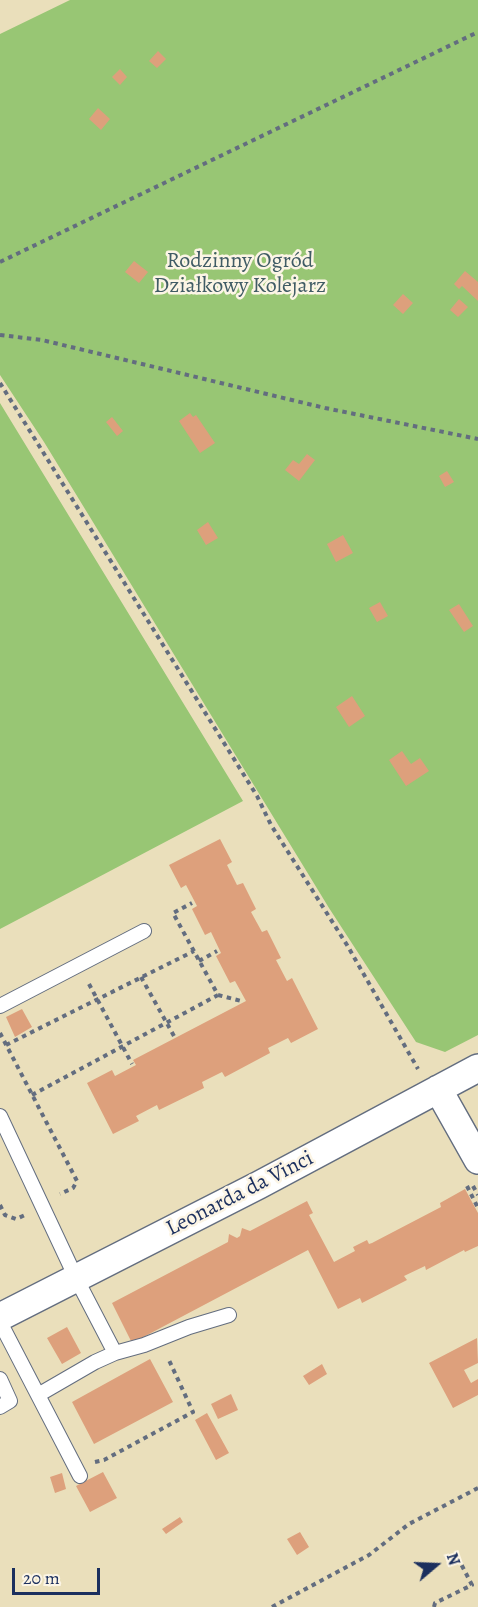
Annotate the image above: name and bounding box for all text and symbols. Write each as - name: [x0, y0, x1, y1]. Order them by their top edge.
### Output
- park label: Rodzinny Ogród Działkowy Kolejarz: [154, 249, 326, 300]
- street label: Leonarda da Vinci: [162, 1146, 318, 1242]
- north arrow: [406, 1535, 466, 1595]
- text: N: [441, 1550, 465, 1568]
- scale bar: [15, 1556, 104, 1594]
- text: 20 m: [23, 1566, 60, 1590]

